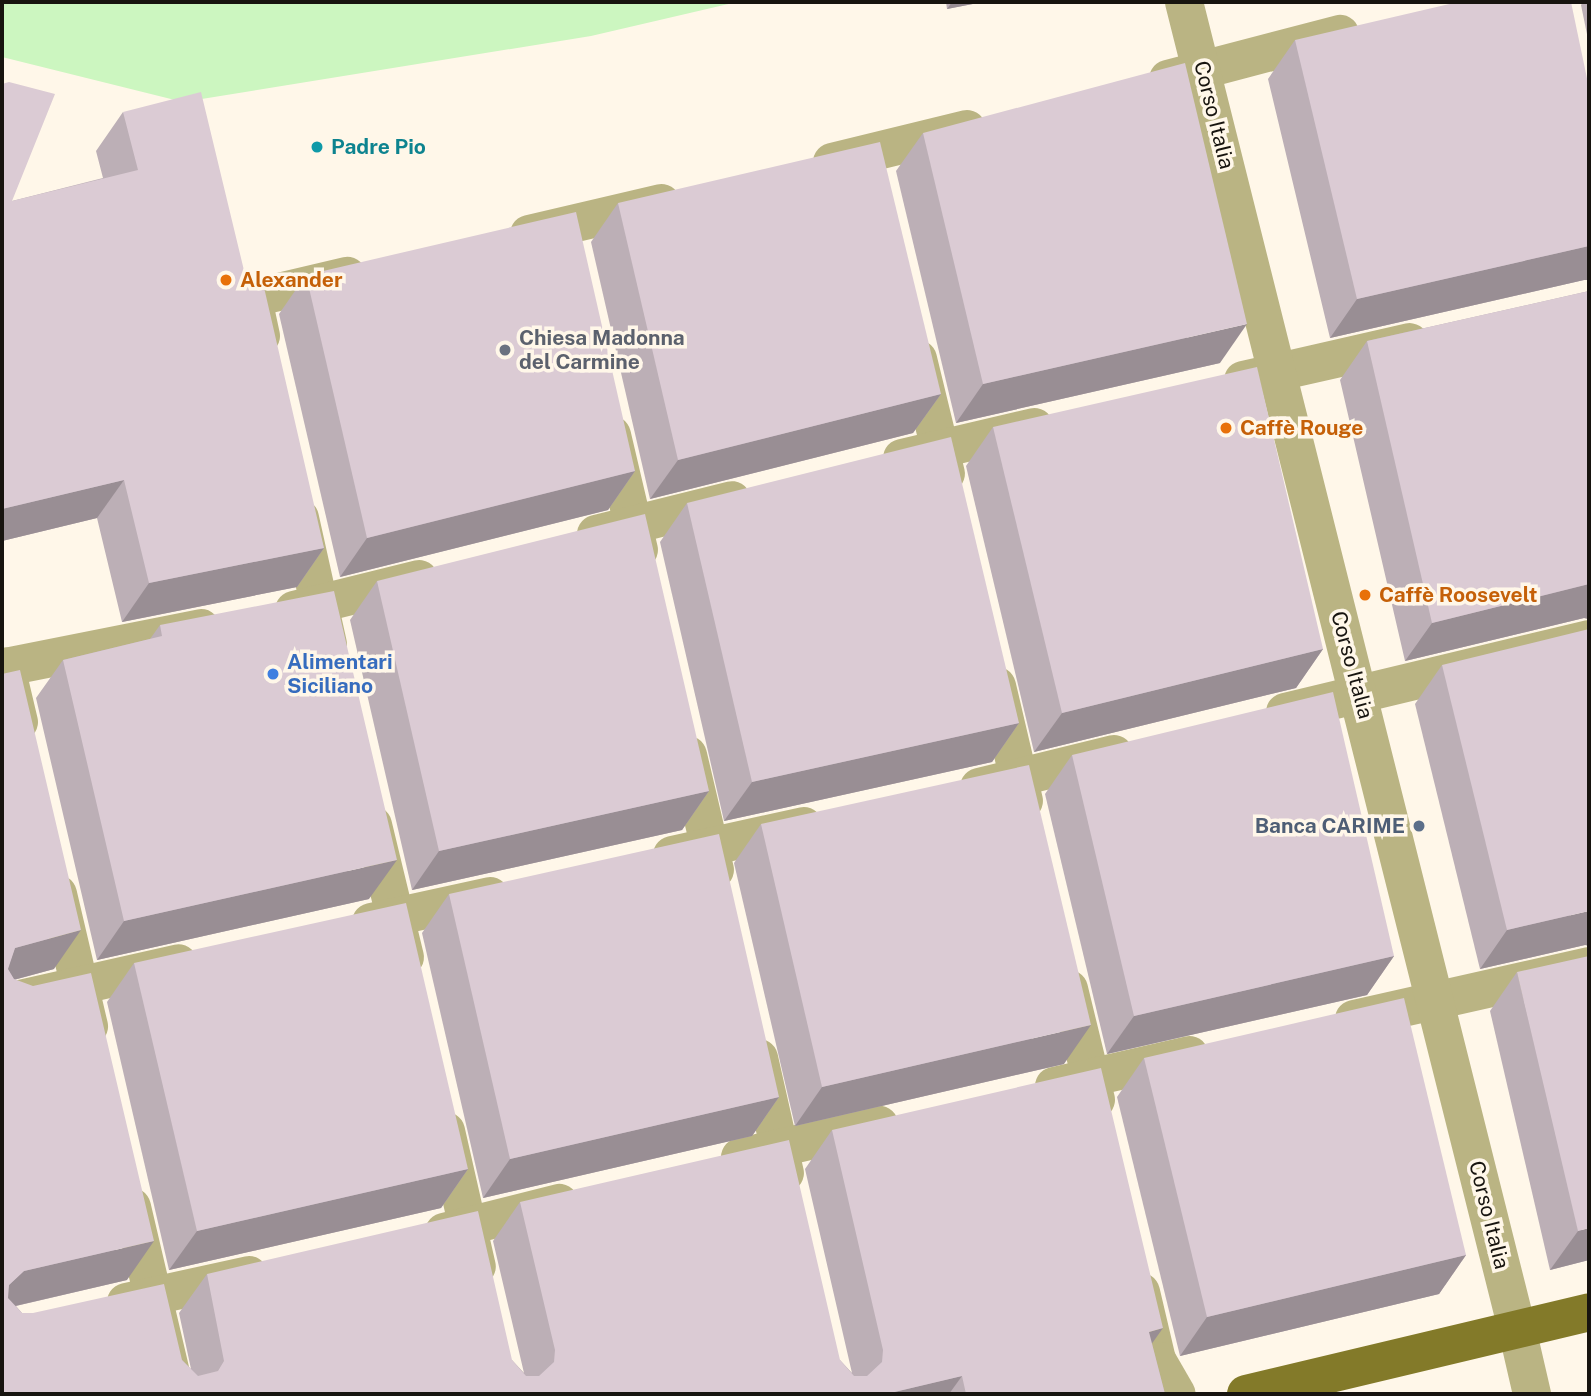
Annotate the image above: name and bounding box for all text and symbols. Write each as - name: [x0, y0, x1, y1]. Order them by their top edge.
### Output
- street label: Corso Italia: [1188, 58, 1240, 172]
- place label: Padre Pio: [331, 134, 426, 160]
- marker: Padre Pio: [309, 139, 325, 155]
- place label: Alexander: [240, 267, 343, 293]
- marker: Alexander: [218, 272, 234, 288]
- place label: Chiesa Madonna del Carmine: [519, 325, 685, 375]
- marker: Chiesa Madonna del Carmine: [497, 342, 513, 358]
- place label: Caffè Rouge: [1240, 415, 1363, 441]
- marker: Caffè Rouge: [1218, 420, 1234, 436]
- place label: Caffè Roosevelt: [1379, 582, 1538, 608]
- marker: Caffè Roosevelt: [1357, 587, 1373, 603]
- street label: Corso Italia: [1326, 608, 1378, 722]
- place label: Alimentari Siciliano: [287, 649, 393, 699]
- marker: Alimentari Siciliano: [265, 666, 281, 682]
- place label: Banca CARIME: [1255, 813, 1405, 839]
- marker: Banca CARIME: [1411, 818, 1427, 834]
- street label: Corso Italia: [1463, 1158, 1515, 1272]

